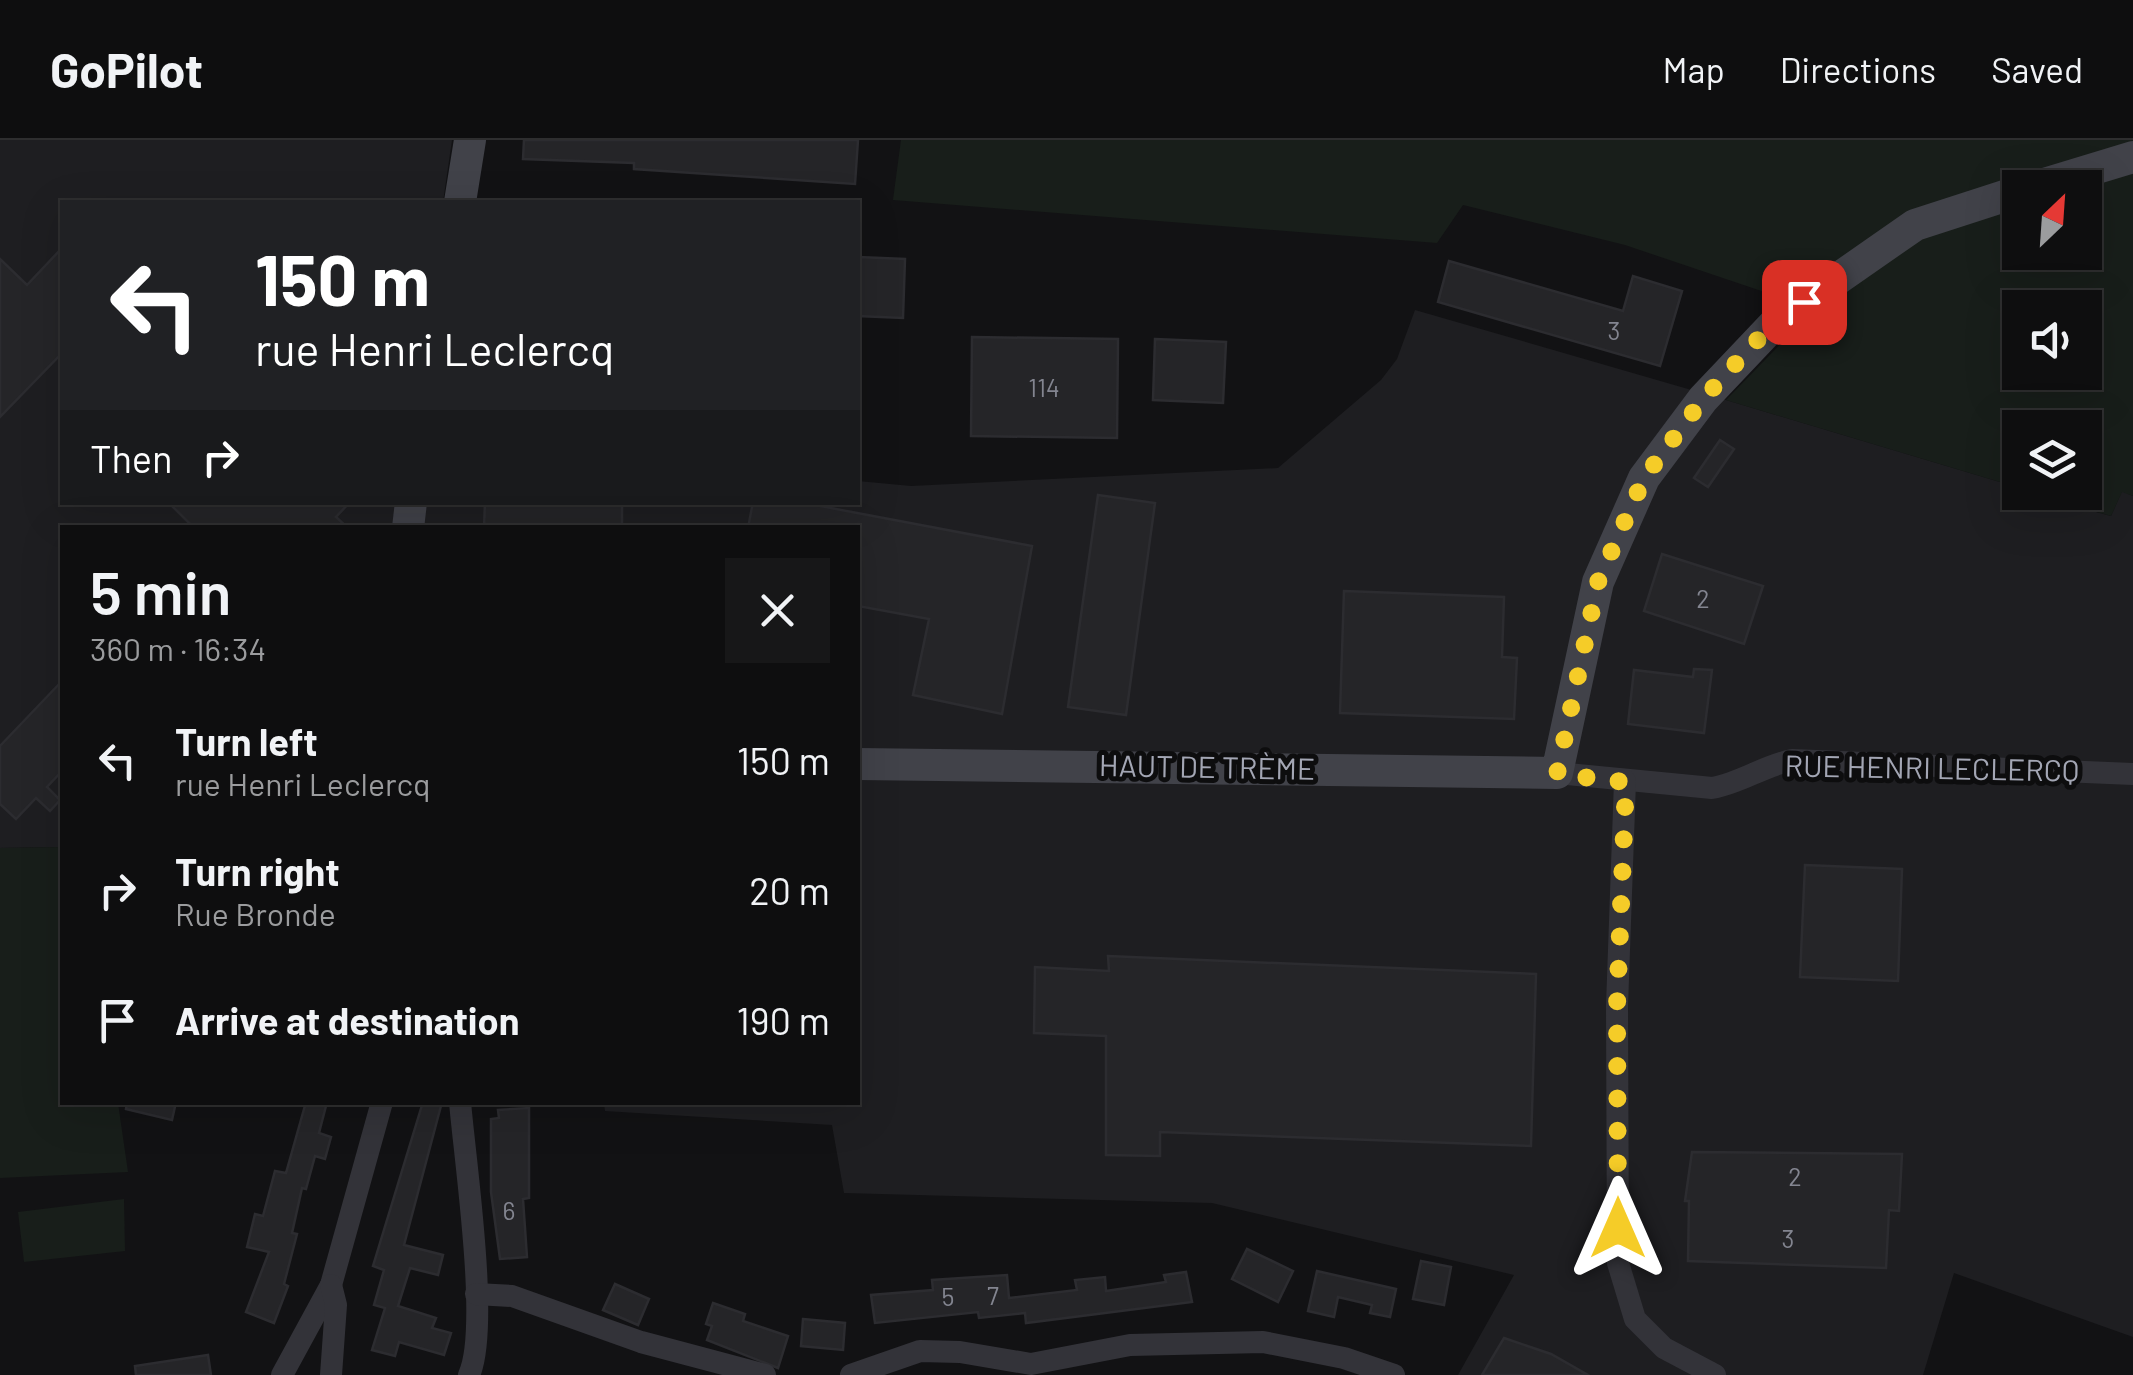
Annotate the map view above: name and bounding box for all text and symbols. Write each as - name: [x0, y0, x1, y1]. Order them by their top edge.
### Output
- text: GoPilot: [50, 40, 203, 98]
- text: Map: [1663, 48, 1725, 90]
- text: Directions: [1780, 48, 1936, 90]
- text: Saved: [1991, 48, 2083, 90]
- north arrow: [2002, 170, 2102, 270]
- map controls: [2002, 170, 2102, 510]
- text: 150 m: [255, 236, 430, 320]
- icon: left: [90, 240, 220, 370]
- pin: [1762, 260, 1847, 345]
- icon: arrive: [1777, 275, 1832, 330]
- button: sound: [2002, 290, 2102, 390]
- house number: 3: [1608, 315, 1620, 345]
- text: rue Henri Leclercq: [255, 321, 615, 375]
- house number: 114: [1028, 372, 1060, 402]
- button: layers: [2002, 410, 2102, 510]
- icon: right: [193, 430, 248, 485]
- text: Then: [90, 435, 173, 481]
- text: 5 min: [90, 555, 231, 627]
- button: close: [725, 558, 830, 663]
- house number: 2: [1696, 583, 1710, 613]
- text: 360 m · 16:34: [90, 629, 266, 667]
- text: Turn left: [175, 718, 318, 764]
- icon: left: [90, 733, 145, 788]
- text: 150 m: [737, 737, 830, 783]
- street label: HAUT DE TRÈME: [1099, 746, 1315, 786]
- street label: RUE HENRI LECLERCQ: [1784, 746, 2080, 788]
- text: rue Henri Leclercq: [175, 764, 431, 802]
- text: Turn right: [175, 848, 340, 894]
- icon: right: [90, 863, 145, 918]
- text: 20 m: [749, 867, 830, 913]
- text: Rue Bronde: [175, 894, 336, 932]
- icon: arrive: [90, 993, 145, 1048]
- text: Arrive at destination: [175, 997, 520, 1043]
- text: 190 m: [736, 997, 830, 1043]
- house number: 2: [1788, 1161, 1802, 1191]
- position arrow: [1566, 1176, 1670, 1280]
- house number: 6: [503, 1195, 515, 1225]
- house number: 3: [1782, 1223, 1794, 1253]
- house number: 7: [987, 1280, 999, 1310]
- house number: 5: [942, 1281, 954, 1311]

